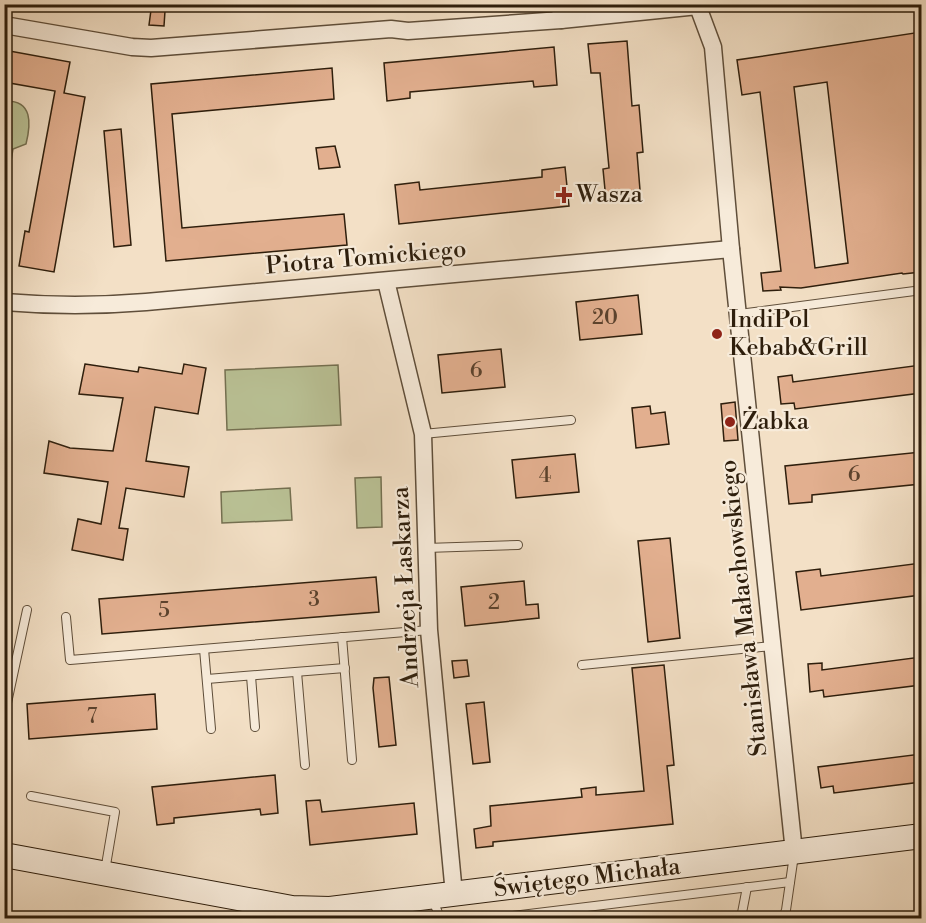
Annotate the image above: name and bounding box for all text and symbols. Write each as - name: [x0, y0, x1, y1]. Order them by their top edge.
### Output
- place label: Wasza: [575, 180, 643, 210]
- marker: Wasza: [557, 188, 571, 202]
- street label: Piotra Tomickiego: [264, 234, 468, 282]
- house number: 20: [592, 305, 618, 331]
- place label: IndiPol Kebab&Grill: [729, 305, 868, 363]
- marker: IndiPol Kebab&Grill: [710, 327, 724, 341]
- house number: 6: [470, 358, 483, 384]
- place label: Żabka: [742, 406, 810, 437]
- marker: Żabka: [723, 415, 737, 429]
- street label: Stanisława Małachowskiego: [713, 458, 775, 758]
- house number: 6: [848, 462, 861, 488]
- house number: 4: [539, 463, 551, 489]
- street label: Andrzeja Łaskarza: [386, 485, 426, 689]
- house number: 3: [308, 587, 320, 613]
- house number: 2: [488, 590, 500, 616]
- house number: 5: [158, 598, 170, 624]
- house number: 7: [87, 704, 98, 730]
- street label: Świętego Michała: [492, 850, 683, 904]

